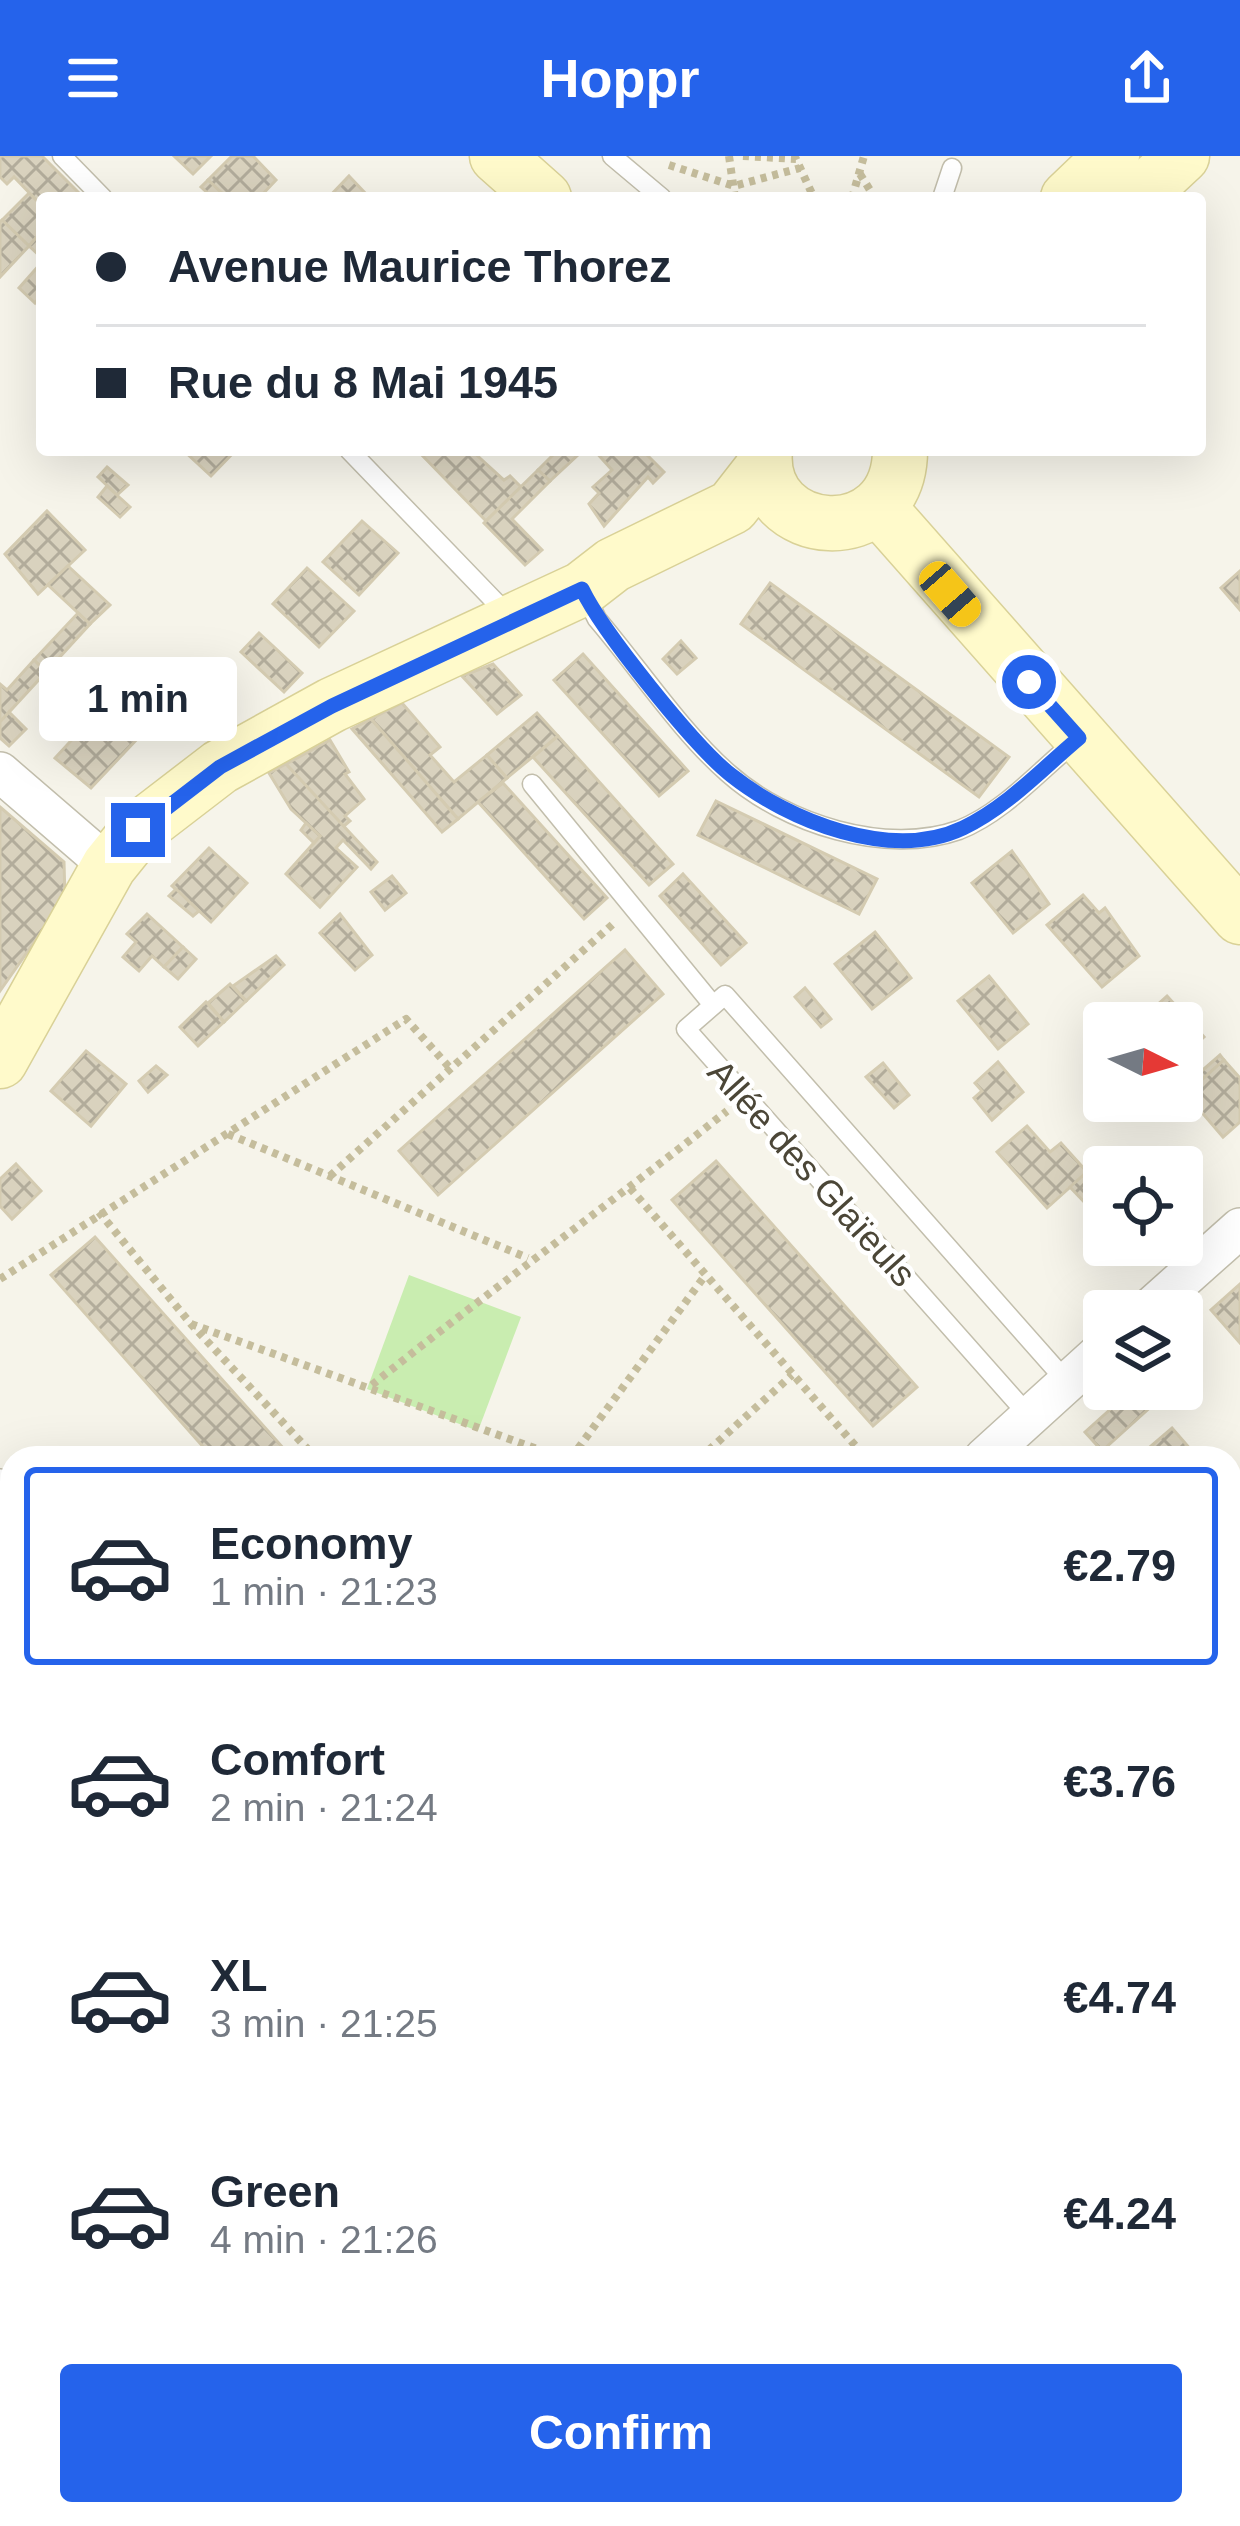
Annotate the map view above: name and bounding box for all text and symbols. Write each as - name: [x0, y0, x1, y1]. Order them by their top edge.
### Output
- icon: menu: [60, 45, 126, 111]
- icon: share: [1114, 45, 1180, 111]
- text: Hoppr: [541, 48, 699, 108]
- text: Avenue Maurice Thorez: [168, 241, 671, 292]
- text: Rue du 8 Mai 1945: [168, 357, 558, 408]
- car: [913, 555, 987, 633]
- route start: [1002, 655, 1056, 709]
- callout: 1 min: [39, 656, 237, 740]
- text: 1 min: [87, 677, 189, 720]
- route end: [111, 803, 165, 857]
- north arrow: [1083, 1002, 1203, 1122]
- map controls: [1083, 1002, 1203, 1410]
- street label: Allée des Glaïeuls: [700, 1051, 924, 1295]
- button: locate: [1083, 1146, 1203, 1266]
- button: layers: [1083, 1290, 1203, 1410]
- icon: car: [66, 1512, 174, 1620]
- text: Economy: [210, 1518, 413, 1569]
- text: €2.79: [1063, 1540, 1176, 1591]
- text: 1 min · 21:23: [210, 1570, 438, 1613]
- icon: car: [66, 1728, 174, 1836]
- text: Comfort: [210, 1734, 385, 1785]
- text: €3.76: [1063, 1756, 1176, 1807]
- text: 2 min · 21:24: [210, 1786, 438, 1829]
- icon: car: [66, 1944, 174, 2052]
- text: XL: [210, 1950, 268, 2001]
- text: €4.74: [1063, 1972, 1176, 2023]
- text: 3 min · 21:25: [210, 2002, 438, 2045]
- icon: car: [66, 2160, 174, 2268]
- text: Green: [210, 2166, 340, 2217]
- text: €4.24: [1063, 2188, 1176, 2239]
- text: 4 min · 21:26: [210, 2218, 438, 2261]
- button: Confirm: [60, 2364, 1182, 2502]

